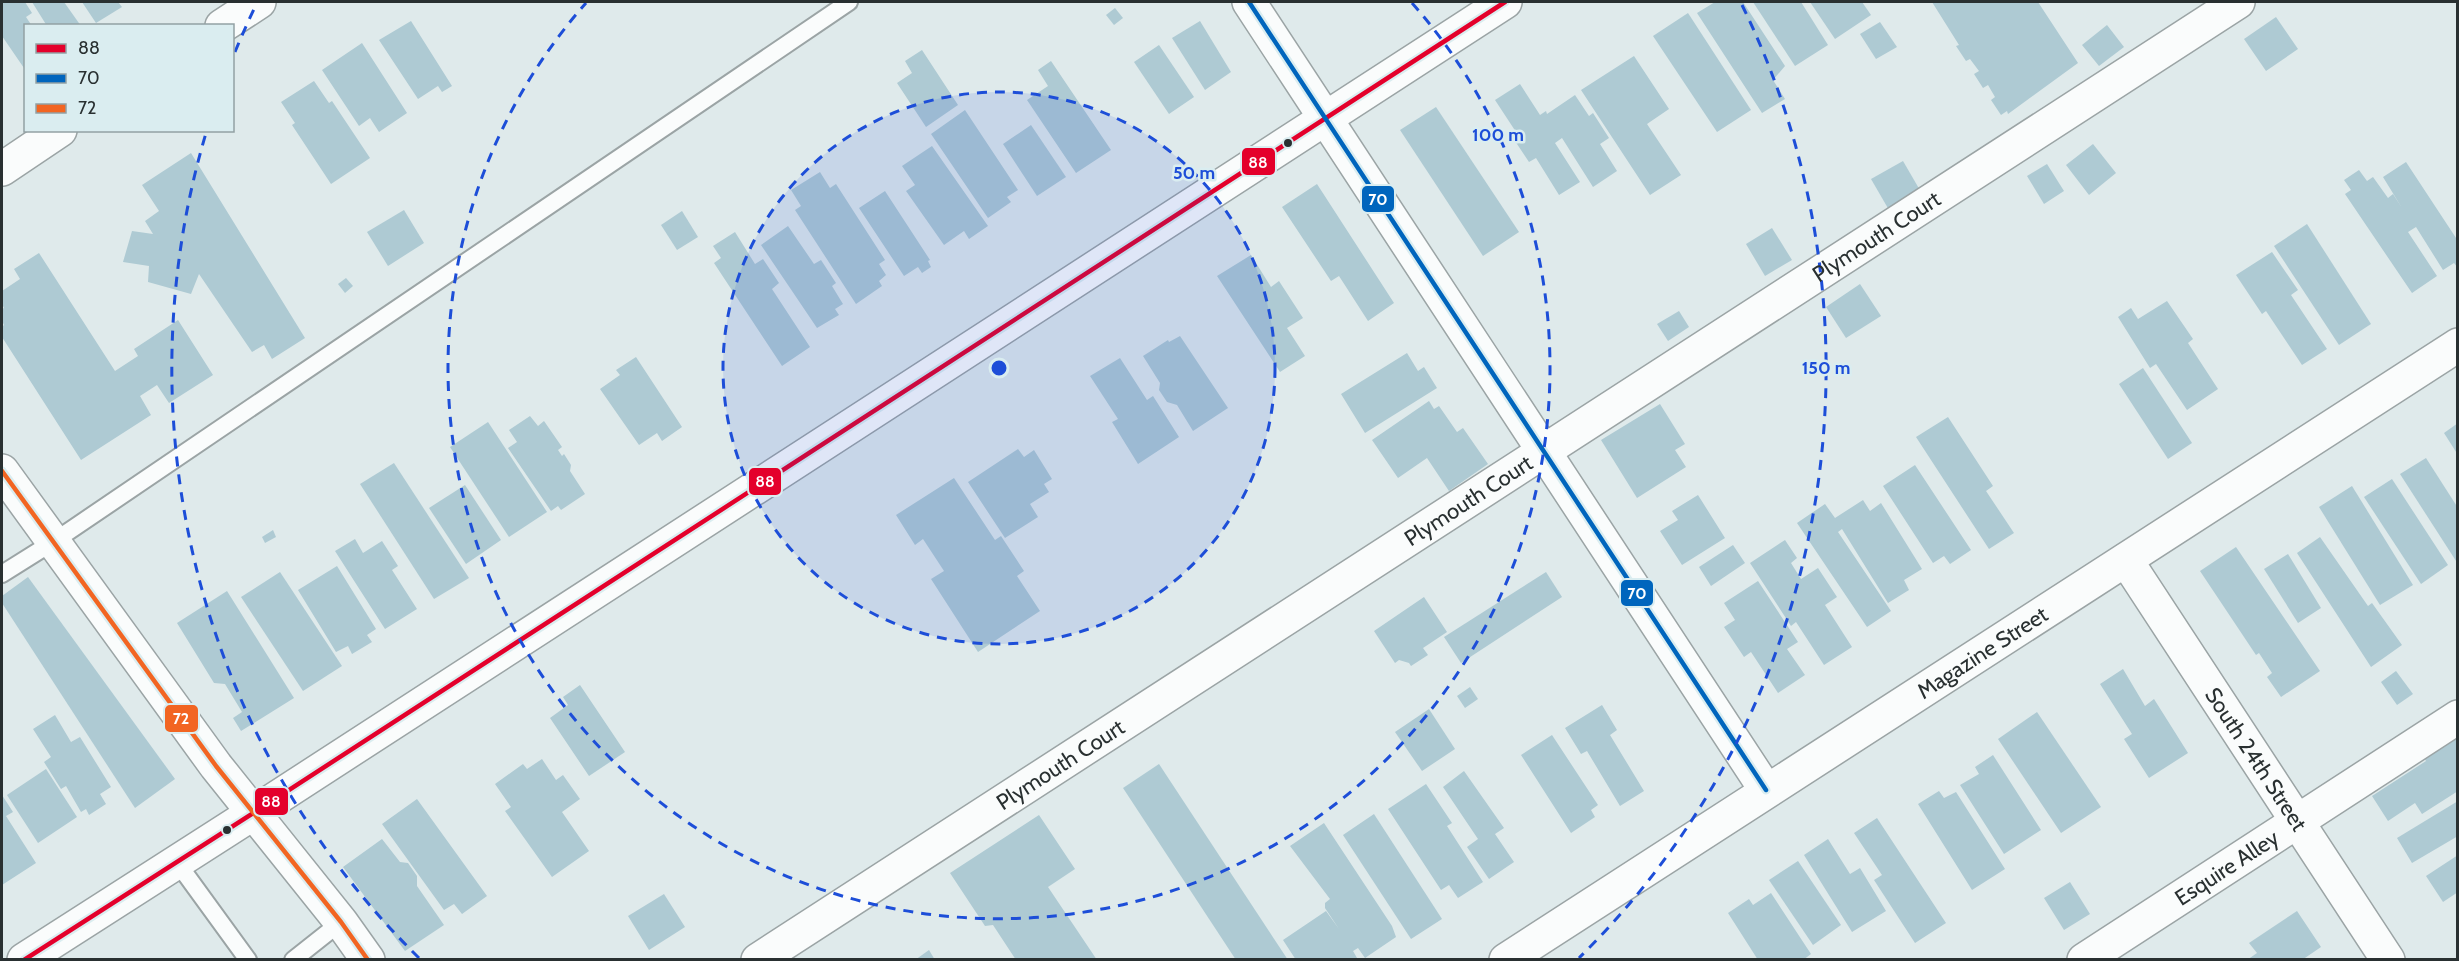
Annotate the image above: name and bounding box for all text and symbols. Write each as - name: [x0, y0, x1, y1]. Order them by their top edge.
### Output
- legend: [24, 24, 234, 132]
- text: 88: [78, 37, 100, 59]
- text: 70: [78, 67, 99, 89]
- text: 72: [78, 97, 97, 119]
- text: 100 m: [1472, 124, 1524, 146]
- unlabelled marker: [1282, 137, 1294, 149]
- line badge: 88: [1241, 147, 1276, 176]
- text: 88: [1248, 153, 1268, 172]
- text: 50 m: [1173, 162, 1215, 184]
- line badge: 70: [1361, 185, 1395, 213]
- street label: Plymouth Court: [1807, 185, 1946, 288]
- text: 70: [1368, 190, 1388, 209]
- text: 150 m: [1802, 357, 1850, 379]
- centre of rings: [989, 358, 1009, 378]
- street label: Plymouth Court: [1399, 449, 1538, 552]
- line badge: 88: [748, 467, 782, 496]
- text: 88: [755, 472, 775, 491]
- line badge: 70: [1620, 579, 1654, 607]
- text: 70: [1627, 584, 1647, 603]
- street label: Magazine Street: [1912, 600, 2053, 704]
- street label: South 24th Street: [2200, 682, 2313, 836]
- line badge: 72: [164, 704, 199, 733]
- text: 72: [173, 709, 189, 728]
- street label: Plymouth Court: [991, 713, 1130, 816]
- line badge: 88: [254, 787, 289, 816]
- text: 88: [261, 792, 281, 811]
- unlabelled marker: [221, 824, 233, 836]
- street label: Esquire Alley: [2170, 824, 2284, 911]

